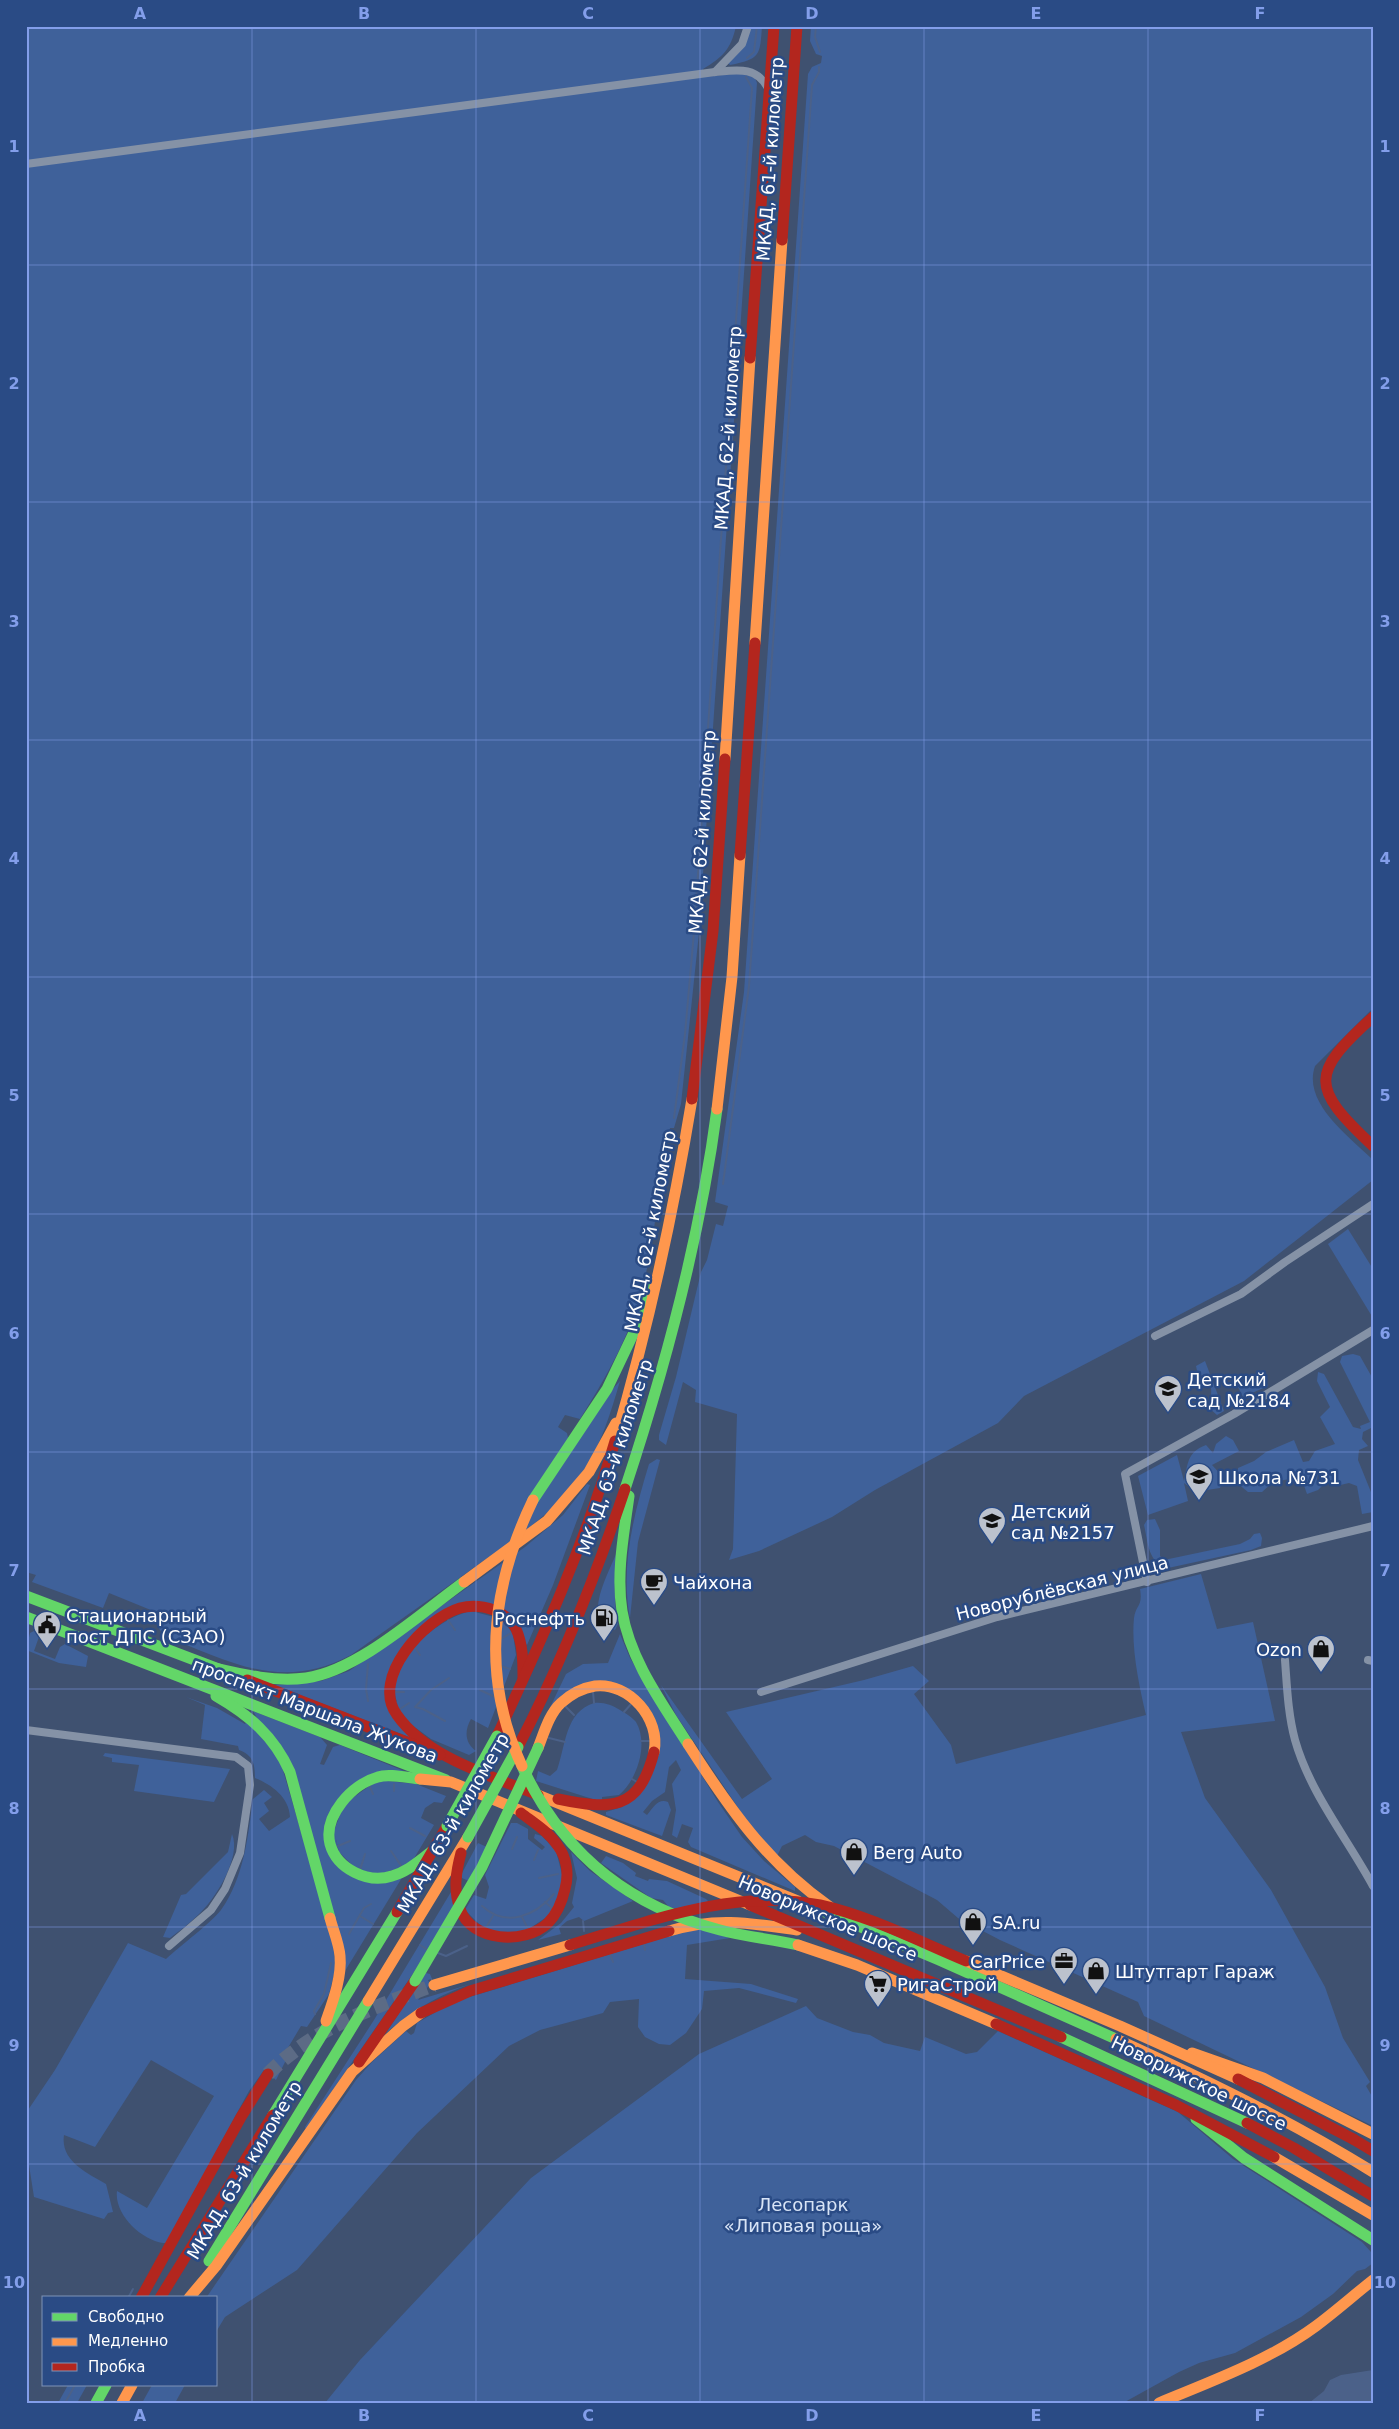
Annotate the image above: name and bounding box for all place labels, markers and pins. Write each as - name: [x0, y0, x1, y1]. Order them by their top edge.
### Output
- place label: Детский сад №2184: [1187, 1369, 1291, 1411]
- school or university icon: Детский сад №2184: [1153, 1374, 1183, 1413]
- school or university icon: Школа №731: [1184, 1462, 1214, 1501]
- place label: Школа №731: [1218, 1467, 1340, 1488]
- place label: Детский сад №2157: [1011, 1501, 1115, 1543]
- school or university icon: Детский сад №2157: [977, 1506, 1007, 1545]
- cafe icon: Чайхона: [639, 1567, 669, 1606]
- place label: Чайхона: [673, 1572, 753, 1593]
- fuel station icon: Роснефть: [589, 1603, 619, 1642]
- place label: Стационарный пост ДПС (СЗАО): [66, 1605, 225, 1647]
- place label: Роснефть: [494, 1608, 585, 1629]
- public building icon: Стационарный пост ДПС (СЗАО): [32, 1610, 62, 1649]
- shop icon: Ozon: [1306, 1634, 1336, 1673]
- place label: Ozon: [1256, 1639, 1302, 1660]
- shop icon: Berg Auto: [839, 1837, 869, 1876]
- place label: Berg Auto: [873, 1842, 962, 1863]
- shop icon: SA.ru: [958, 1907, 988, 1946]
- place label: SA.ru: [992, 1912, 1040, 1933]
- office icon: CarPrice: [1049, 1946, 1079, 1985]
- place label: CarPrice: [970, 1951, 1045, 1972]
- shop icon: Штутгарт Гараж: [1081, 1956, 1111, 1995]
- place label: Штутгарт Гараж: [1115, 1961, 1275, 1982]
- supermarket icon: РигаСтрой: [863, 1969, 893, 2008]
- place label: РигаСтрой: [897, 1974, 997, 1995]

